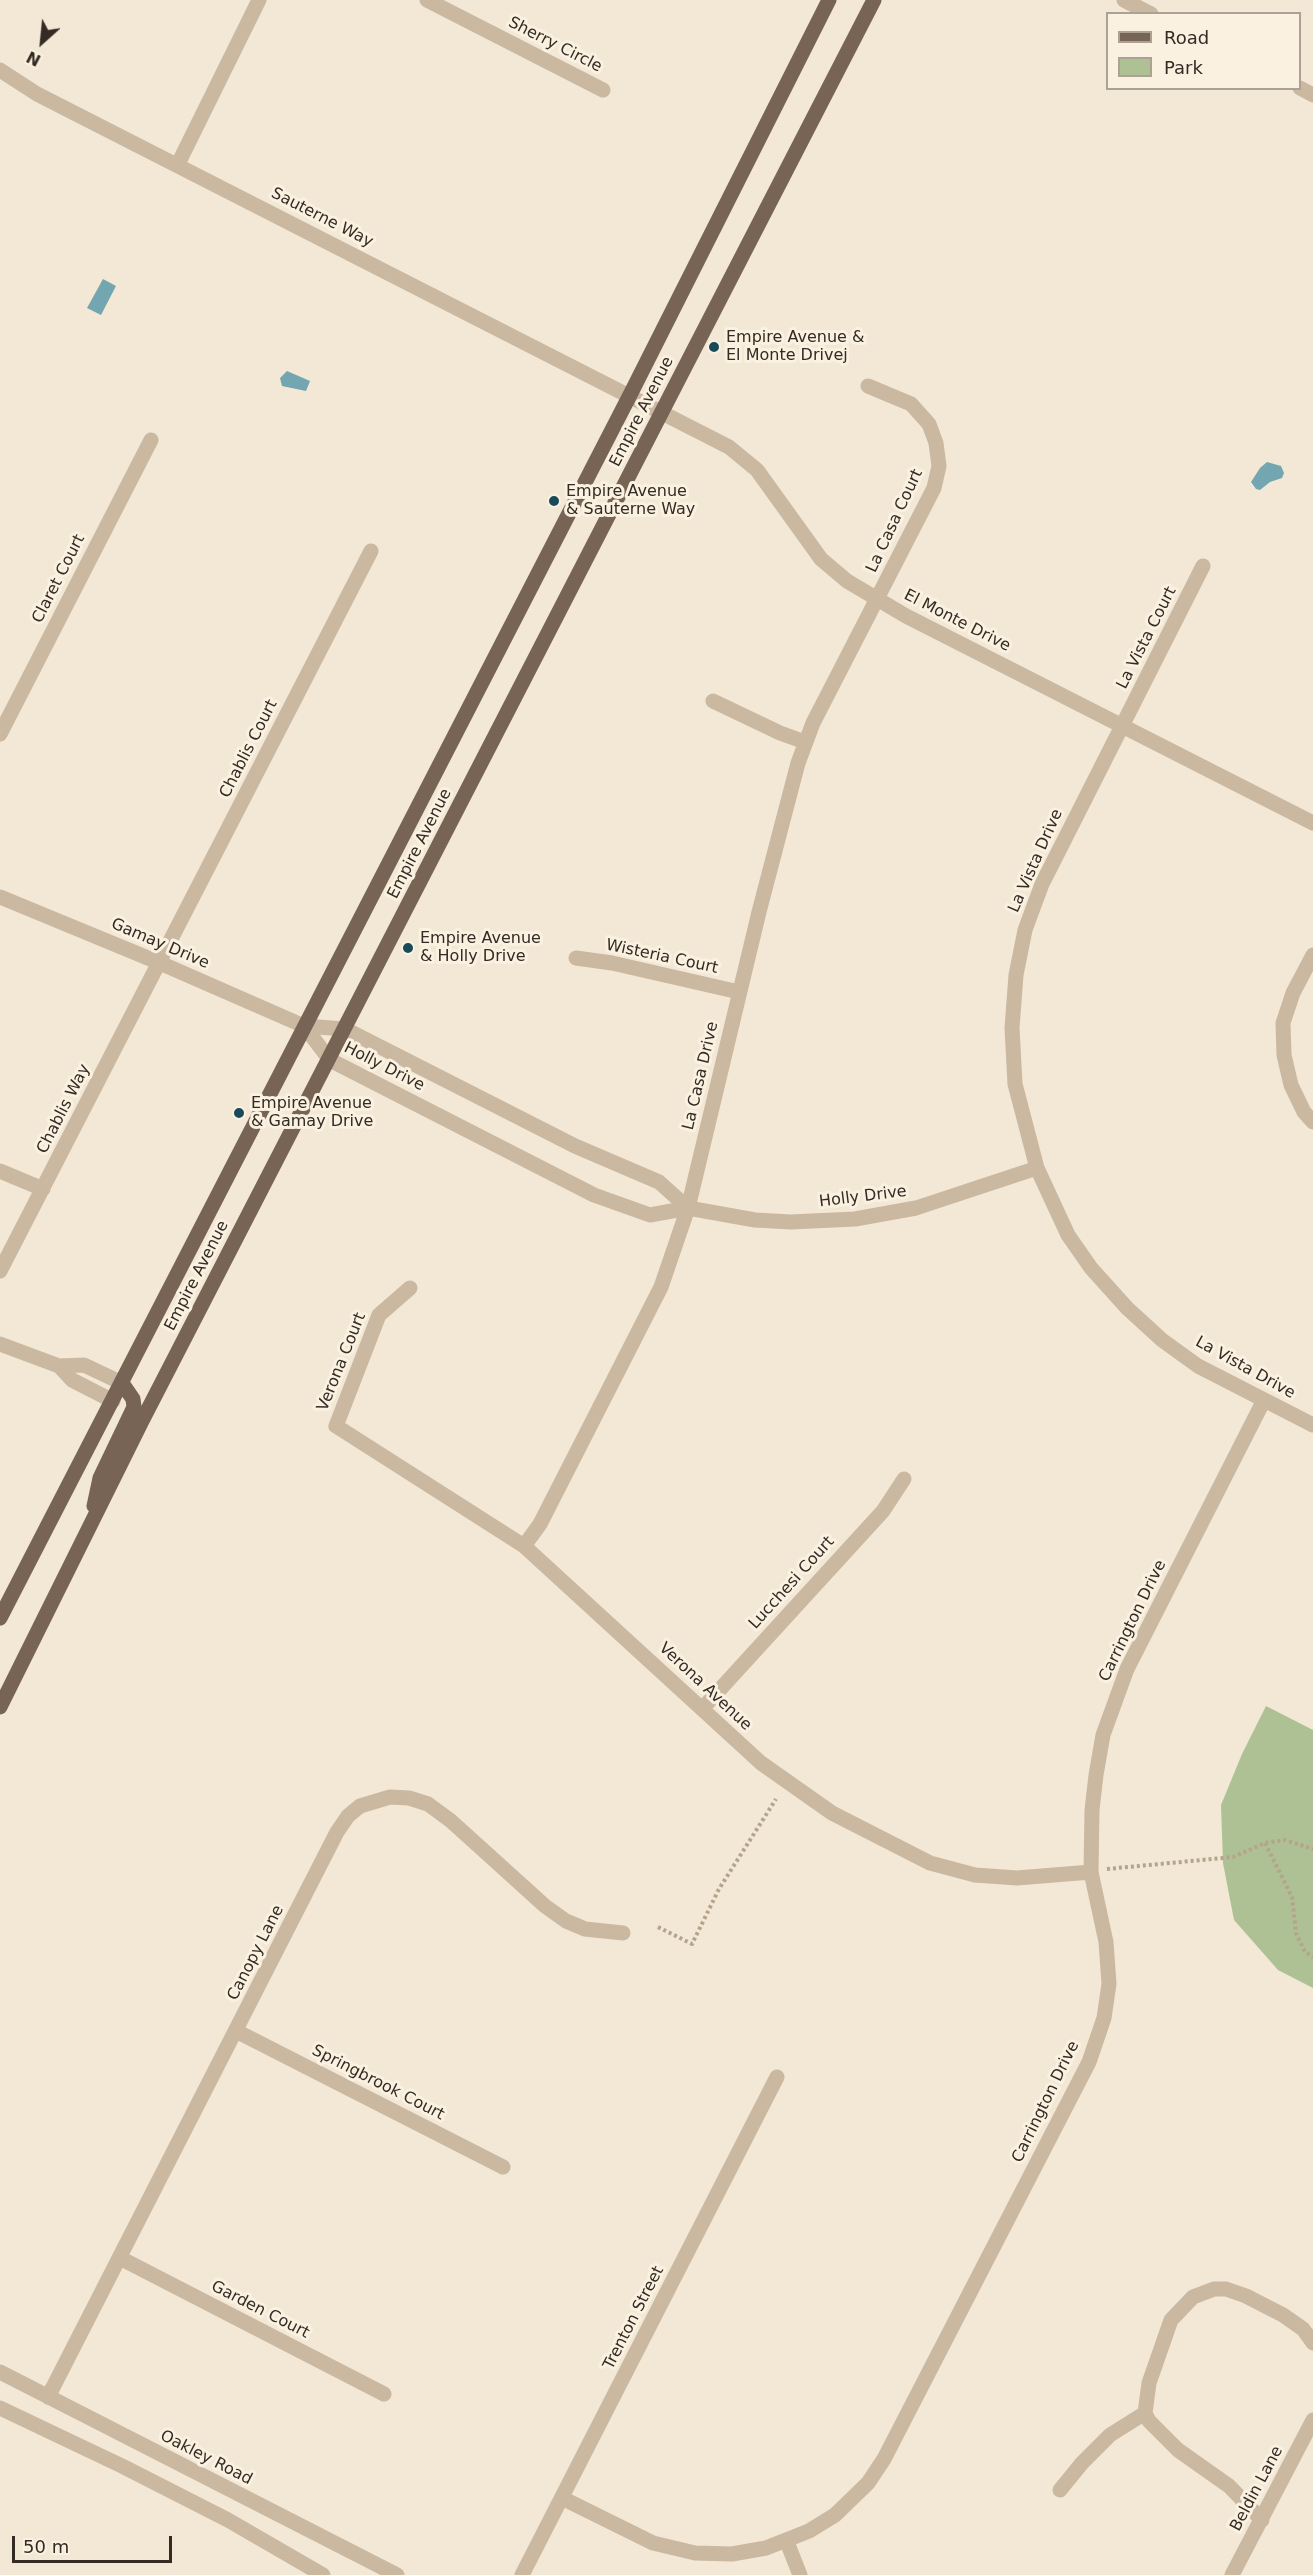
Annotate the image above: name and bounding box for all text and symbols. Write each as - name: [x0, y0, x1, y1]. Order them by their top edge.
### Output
- north arrow: [12, 12, 72, 72]
- legend: [1106, 12, 1301, 90]
- street label: Sherry Circle: [505, 13, 605, 77]
- text: Road: [1164, 27, 1209, 48]
- text: N: [23, 47, 44, 70]
- text: Park: [1164, 57, 1203, 78]
- street label: Sauterne Way: [268, 184, 376, 252]
- place label: Empire Avenue & El Monte Drivej: [726, 328, 864, 366]
- marker: Empire Avenue & El Monte Drivej: [707, 340, 721, 354]
- street label: Empire Avenue: [606, 354, 678, 470]
- street label: La Casa Court: [863, 466, 927, 576]
- place label: Empire Avenue & Sauterne Way: [566, 482, 695, 520]
- marker: Empire Avenue & Sauterne Way: [547, 494, 561, 508]
- street label: Claret Court: [28, 532, 90, 626]
- street label: La Vista Court: [1113, 584, 1181, 692]
- street label: El Monte Drive: [900, 586, 1014, 656]
- street label: Chablis Court: [216, 697, 282, 801]
- street label: Empire Avenue: [384, 786, 456, 902]
- street label: La Vista Drive: [1005, 806, 1067, 916]
- street label: Gamay Drive: [108, 915, 212, 973]
- place label: Empire Avenue & Holly Drive: [420, 929, 541, 967]
- street label: Wisteria Court: [604, 936, 720, 978]
- marker: Empire Avenue & Holly Drive: [401, 941, 415, 955]
- street label: La Casa Drive: [679, 1020, 723, 1132]
- street label: Holly Drive: [340, 1038, 428, 1096]
- street label: Chablis Way: [33, 1061, 95, 1157]
- place label: Empire Avenue & Gamay Drive: [251, 1094, 373, 1132]
- marker: Empire Avenue & Gamay Drive: [232, 1106, 246, 1120]
- street label: Holly Drive: [818, 1182, 908, 1212]
- street label: Empire Avenue: [161, 1218, 233, 1334]
- street label: Verona Court: [314, 1310, 370, 1414]
- street label: La Vista Drive: [1192, 1333, 1298, 1403]
- street label: Lucchesi Court: [745, 1533, 839, 1633]
- street label: Carrington Drive: [1095, 1557, 1171, 1685]
- street label: Verona Avenue: [655, 1639, 755, 1735]
- street label: Canopy Lane: [224, 1902, 288, 2004]
- street label: Carrington Drive: [1008, 2038, 1084, 2166]
- street label: Springbrook Court: [309, 2041, 447, 2125]
- street label: Trenton Street: [600, 2263, 668, 2373]
- street label: Garden Court: [208, 2277, 312, 2343]
- street label: Oakley Road: [157, 2427, 255, 2489]
- street label: Beldin Lane: [1227, 2443, 1287, 2535]
- scale bar: [15, 2524, 176, 2562]
- text: 50 m: [23, 2536, 69, 2557]

